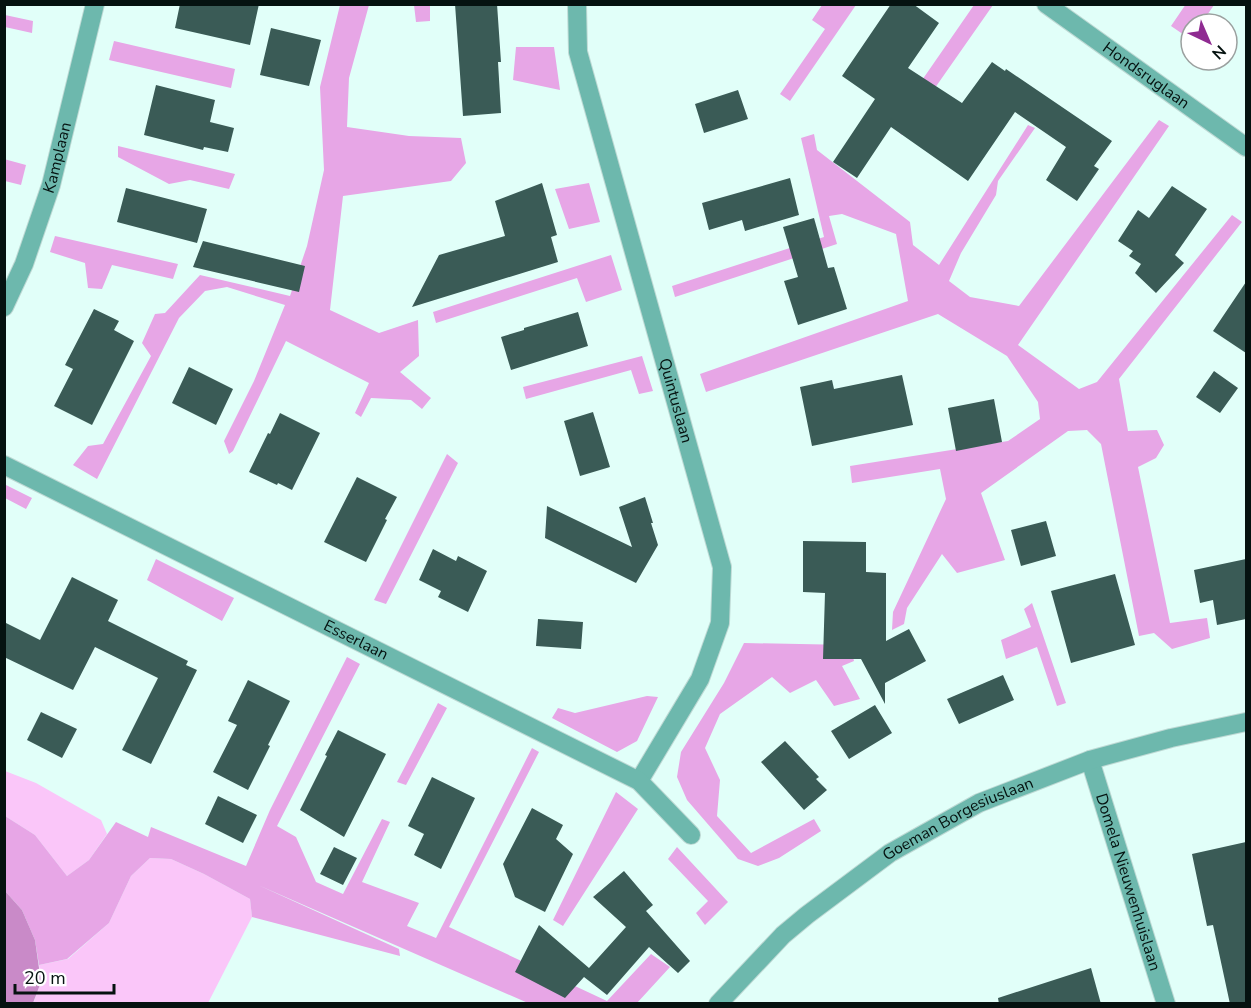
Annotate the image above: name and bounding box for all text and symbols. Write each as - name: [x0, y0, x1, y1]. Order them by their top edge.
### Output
- north arrow: [1179, 12, 1239, 72]
- street label: Hondsruglaan: [1098, 37, 1194, 114]
- text: N: [1207, 40, 1231, 64]
- street label: Kamplaan: [38, 120, 77, 196]
- street label: Quintuslaan: [653, 356, 698, 446]
- street label: Esserlaan: [320, 615, 392, 665]
- street label: Goeman Borgesiuslaan: [878, 772, 1037, 866]
- street label: Domela Nieuwenhuislaan: [1090, 791, 1166, 974]
- scale bar: [15, 957, 114, 995]
- text: 20 m: [24, 966, 66, 990]

